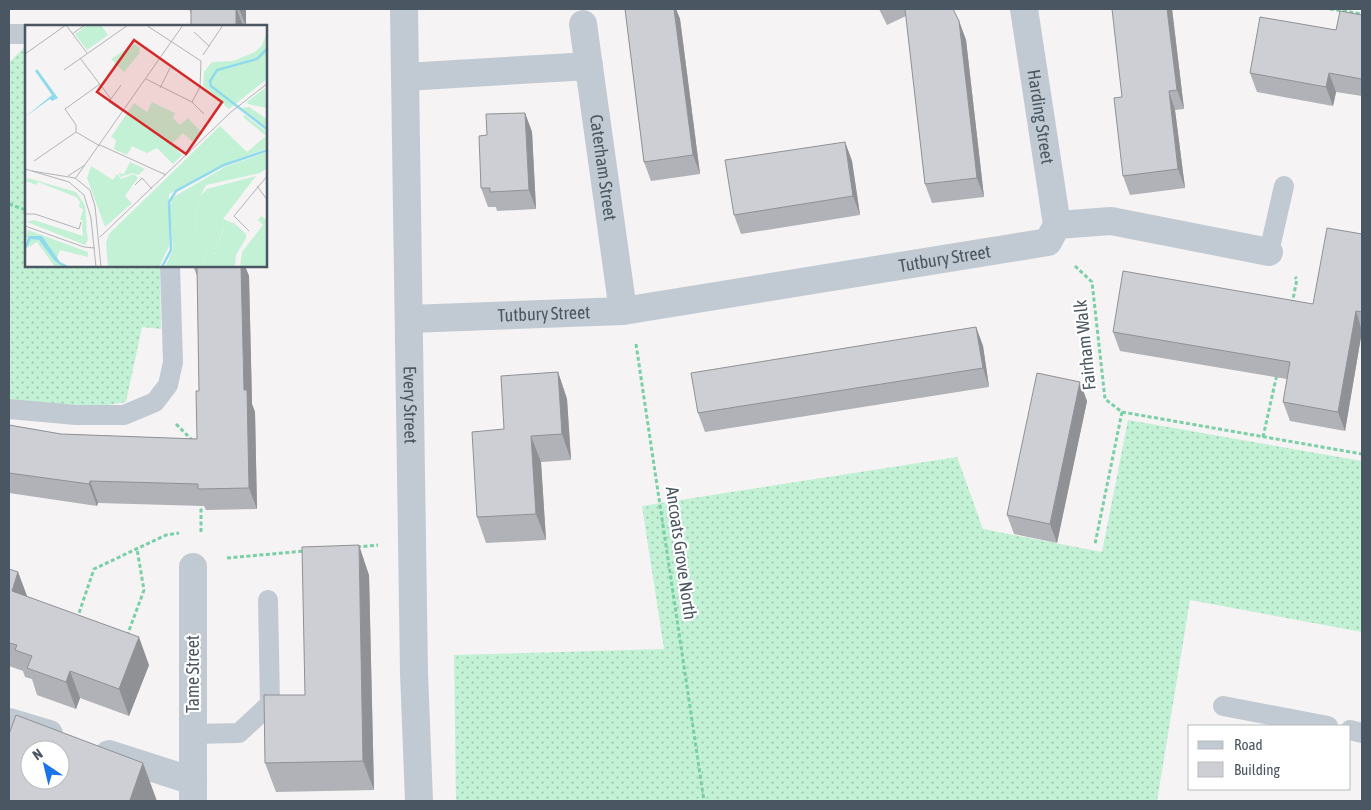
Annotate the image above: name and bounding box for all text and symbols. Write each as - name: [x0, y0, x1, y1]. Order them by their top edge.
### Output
- inset map: [25, 25, 268, 268]
- street label: Harding Street: [1023, 68, 1059, 165]
- street label: Caterham Street: [586, 113, 621, 222]
- street label: Tutbury Street: [897, 240, 992, 276]
- street label: Fairham Walk: [1069, 299, 1100, 391]
- street label: Tutbury Street: [497, 301, 591, 326]
- street label: Every Street: [399, 366, 422, 444]
- street label: Ancoats Grove North: [662, 485, 701, 621]
- street label: Tame Street: [182, 635, 203, 713]
- legend: [1188, 725, 1351, 790]
- text: Road: [1234, 736, 1263, 753]
- north arrow: [20, 740, 70, 790]
- text: N: [30, 745, 46, 763]
- text: Building: [1234, 761, 1280, 778]

